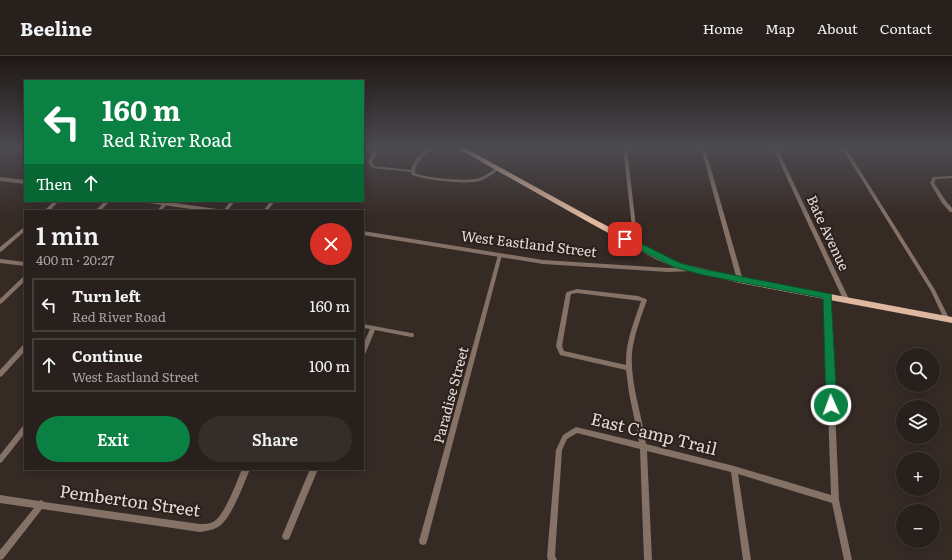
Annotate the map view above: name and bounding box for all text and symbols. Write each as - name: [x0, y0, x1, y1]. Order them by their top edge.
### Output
- text: Beeline: [20, 14, 92, 42]
- text: Home: [703, 18, 743, 38]
- text: Map: [765, 18, 795, 38]
- text: About: [817, 18, 858, 38]
- text: Contact: [880, 18, 932, 38]
- text: 160 m: [102, 88, 181, 130]
- icon: left: [36, 96, 88, 148]
- text: Red River Road: [102, 126, 232, 153]
- text: Then: [36, 172, 72, 195]
- icon: ahead: [80, 172, 102, 194]
- street label: Bate Avenue: [803, 192, 855, 274]
- text: 1 min: [36, 217, 99, 252]
- pin: [608, 222, 642, 256]
- button: close: [310, 223, 352, 265]
- street label: West Eastland Street: [460, 225, 598, 261]
- icon: arrive: [614, 228, 636, 250]
- text: 400 m · 20:27: [36, 250, 114, 269]
- text: Turn left: [72, 284, 141, 307]
- icon: left: [38, 294, 60, 316]
- text: 160 m: [310, 294, 350, 317]
- text: Red River Road: [72, 307, 166, 326]
- text: Continue: [72, 344, 142, 367]
- street label: Paradise Street: [427, 344, 473, 445]
- map controls: [896, 348, 940, 548]
- button: search: [896, 348, 940, 392]
- icon: ahead: [38, 354, 60, 376]
- text: 100 m: [309, 354, 350, 377]
- text: West Eastland Street: [72, 367, 199, 386]
- position arrow: [810, 384, 852, 426]
- button: layers: [896, 400, 940, 444]
- street label: East Camp Trail: [589, 405, 720, 460]
- button: Exit: [36, 416, 190, 462]
- button: Share: [198, 416, 352, 462]
- button: +: [896, 452, 940, 496]
- street label: Pemberton Street: [58, 477, 202, 522]
- button: −: [896, 504, 940, 548]

